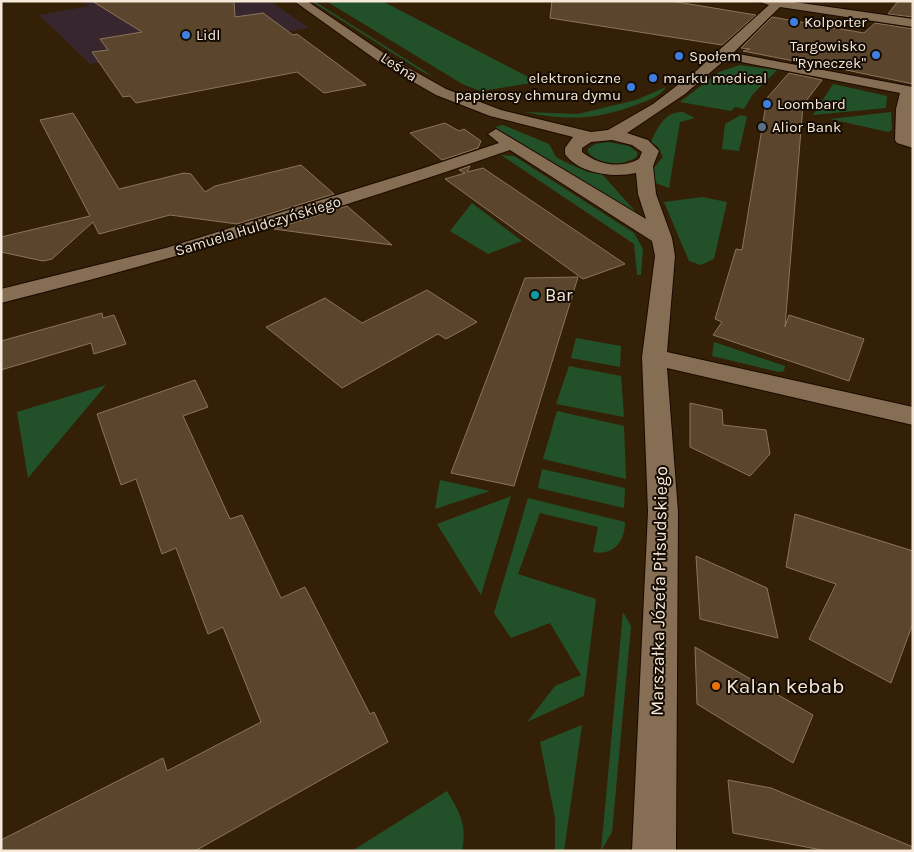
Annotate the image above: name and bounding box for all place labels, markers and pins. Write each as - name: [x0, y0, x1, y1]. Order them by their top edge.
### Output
- place label: Kolporter: [804, 13, 867, 31]
- marker: Kolporter: [788, 16, 800, 28]
- place label: Lidl: [196, 26, 221, 44]
- marker: Lidl: [180, 29, 192, 41]
- place label: Targowisko "Ryneczek": [790, 37, 866, 72]
- place label: Społem: [689, 47, 741, 65]
- marker: Targowisko "Ryneczek": [870, 49, 882, 61]
- marker: Społem: [673, 50, 685, 62]
- place label: elektroniczne papierosy chmura dymu: [455, 69, 621, 104]
- place label: marku medical: [663, 69, 767, 87]
- marker: marku medical: [647, 72, 659, 84]
- marker: elektroniczne papierosy chmura dymu: [625, 81, 637, 93]
- place label: Loombard: [777, 95, 846, 113]
- marker: Loombard: [761, 98, 773, 110]
- place label: Alior Bank: [772, 118, 842, 136]
- marker: Alior Bank: [756, 121, 768, 133]
- place label: Bar: [545, 284, 573, 306]
- marker: Bar: [529, 289, 541, 301]
- place label: Kalan kebab: [726, 674, 844, 698]
- marker: Kalan kebab: [710, 680, 722, 692]

